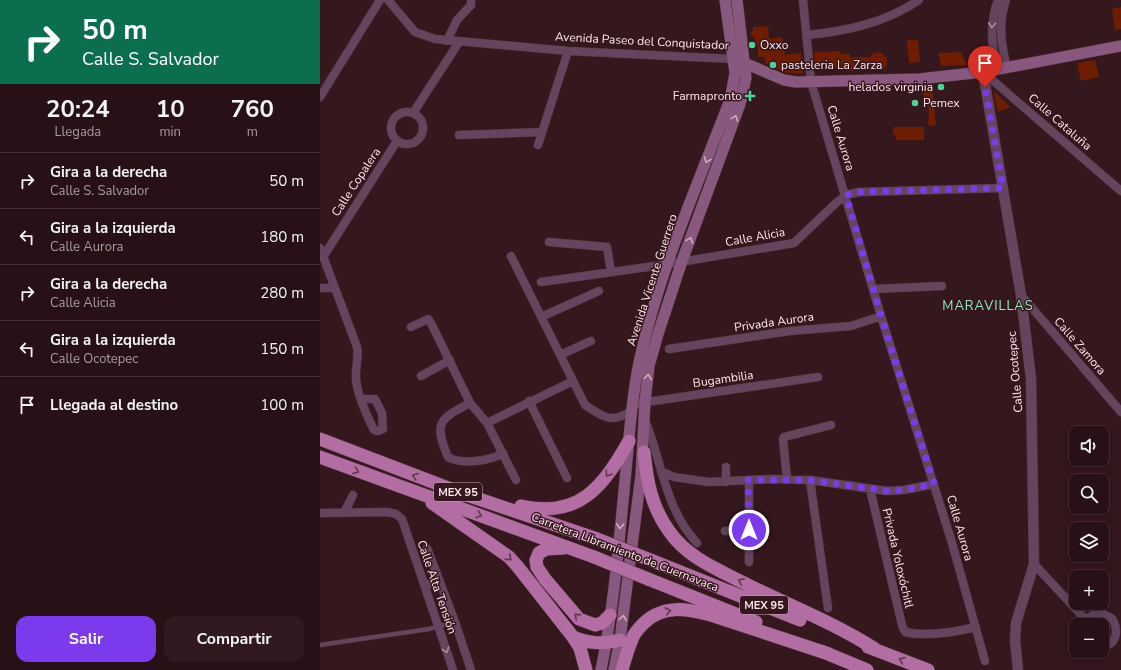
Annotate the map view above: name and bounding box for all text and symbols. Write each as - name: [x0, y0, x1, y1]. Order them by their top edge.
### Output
- text: 50 m: [82, 11, 148, 49]
- icon: right: [16, 16, 68, 68]
- one-way arrow: [987, 22, 996, 29]
- street label: Avenida Paseo del Conquistador: [554, 28, 730, 54]
- place label: Oxxo: [760, 37, 789, 53]
- marker: Oxxo: [747, 40, 757, 50]
- pin: [968, 46, 1002, 87]
- text: Calle S. Salvador: [82, 47, 219, 71]
- icon: arrive: [974, 52, 996, 74]
- place label: pasteleria La Zarza: [781, 57, 882, 73]
- marker: pasteleria La Zarza: [768, 60, 778, 70]
- place label: helados virginia: [848, 79, 933, 95]
- marker: helados virginia: [936, 82, 946, 92]
- place label: Farmapronto: [673, 88, 742, 104]
- street label: Calle Cataluña: [1025, 90, 1095, 154]
- marker: Farmapronto: [745, 91, 755, 101]
- text: 20:24: [46, 93, 110, 125]
- text: 10: [156, 93, 185, 125]
- text: 760: [231, 93, 274, 125]
- place label: Pemex: [923, 95, 960, 111]
- marker: Pemex: [910, 98, 920, 108]
- street label: Calle Aurora: [823, 103, 859, 173]
- one-way arrow: [730, 114, 738, 121]
- text: Llegada: [55, 123, 101, 141]
- text: min: [159, 123, 181, 141]
- text: m: [247, 123, 258, 141]
- street label: Calle Copalera: [328, 145, 384, 219]
- one-way arrow: [704, 156, 712, 163]
- text: Gira a la derecha: [50, 162, 167, 182]
- icon: right: [16, 170, 38, 192]
- text: 50 m: [269, 171, 304, 191]
- text: Calle S. Salvador: [50, 182, 149, 200]
- street label: Avenida Vicente Guerrero: [623, 212, 681, 348]
- text: Gira a la izquierda: [50, 218, 176, 238]
- street label: Calle Alicia: [724, 224, 786, 250]
- icon: left: [16, 226, 38, 248]
- text: 180 m: [260, 227, 304, 247]
- one-way arrow: [686, 237, 694, 244]
- text: Calle Aurora: [50, 238, 123, 256]
- text: Gira a la derecha: [50, 274, 167, 294]
- icon: right: [16, 282, 38, 304]
- text: 280 m: [260, 283, 304, 303]
- text: Calle Alicia: [50, 294, 116, 312]
- district label: MARAVILLAS: [942, 297, 1034, 315]
- street label: Privada Aurora: [733, 308, 815, 336]
- street label: Calle Zamora: [1050, 314, 1110, 378]
- text: Gira a la izquierda: [50, 330, 176, 350]
- street label: Calle Ocotepec: [1003, 330, 1027, 413]
- icon: left: [16, 338, 38, 360]
- text: 150 m: [260, 339, 304, 359]
- text: Calle Ocotepec: [50, 350, 138, 368]
- street label: Bugambilia: [692, 367, 754, 391]
- one-way arrow: [643, 374, 652, 380]
- icon: arrive: [16, 394, 38, 416]
- text: Llegada al destino: [50, 395, 178, 415]
- text: 100 m: [260, 395, 304, 415]
- map controls: [1069, 426, 1109, 658]
- button: sound: [1069, 426, 1109, 466]
- one-way arrow: [353, 467, 360, 475]
- one-way arrow: [606, 470, 613, 477]
- one-way arrow: [412, 472, 419, 480]
- button: search: [1069, 474, 1109, 514]
- road number: MEX 95: [434, 483, 482, 501]
- street label: Calle Aurora: [943, 493, 977, 563]
- street label: Privada Yoloxóchitl: [879, 506, 917, 610]
- street label: Carretera Libramiento de Cuernavaca: [529, 509, 721, 595]
- position arrow: [728, 509, 770, 551]
- one-way arrow: [475, 511, 482, 519]
- button: layers: [1069, 522, 1109, 562]
- one-way arrow: [616, 523, 625, 529]
- street label: Calle Alta Tensión: [413, 538, 461, 636]
- one-way arrow: [504, 553, 511, 560]
- button: +: [1069, 570, 1109, 610]
- one-way arrow: [737, 579, 745, 586]
- road number: MEX 95: [740, 596, 788, 614]
- one-way arrow: [665, 607, 672, 615]
- one-way arrow: [574, 614, 581, 621]
- one-way arrow: [618, 615, 627, 621]
- button: Salir: [16, 616, 156, 662]
- button: Compartir: [164, 616, 304, 662]
- button: −: [1069, 618, 1109, 658]
- one-way arrow: [441, 646, 449, 653]
- one-way arrow: [898, 656, 905, 664]

